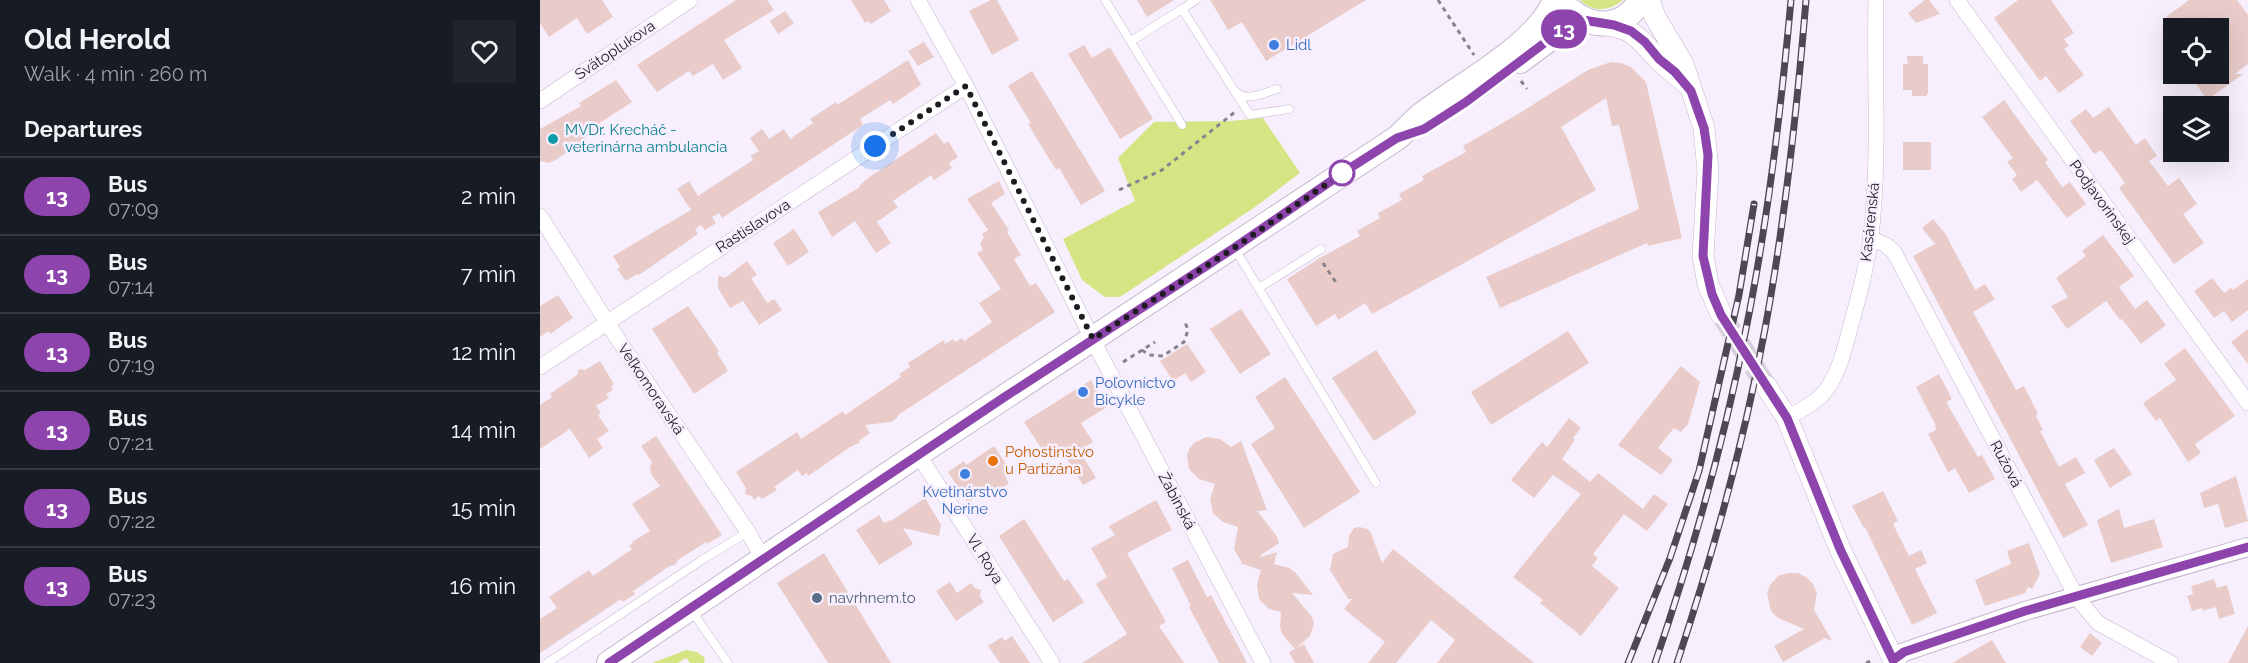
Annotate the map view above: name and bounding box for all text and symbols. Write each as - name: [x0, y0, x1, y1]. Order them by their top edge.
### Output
- line badge: 13: [1537, 9, 1591, 48]
- street label: Svätoplukova: [571, 17, 659, 83]
- text: 13: [1553, 17, 1575, 42]
- map controls: [2163, 18, 2229, 162]
- button: locate: [2163, 18, 2229, 84]
- button: heart: [453, 20, 516, 83]
- text: Old Herold: [24, 23, 171, 56]
- place label: Lidl: [1286, 36, 1312, 54]
- marker: Lidl: [1267, 38, 1281, 52]
- text: Walk · 4 min · 260 m: [24, 62, 207, 86]
- button: layers: [2163, 96, 2229, 162]
- text: Departures: [24, 116, 142, 142]
- place label: MVDr. Krecháč - veterinárna ambulancia: [565, 121, 727, 156]
- your location: [860, 131, 890, 161]
- marker: MVDr. Krecháč - veterinárna ambulancia: [546, 132, 560, 146]
- street label: Podjavorinskej: [2065, 156, 2139, 248]
- unlabelled marker: [1329, 160, 1355, 186]
- text: Bus: [108, 171, 147, 197]
- street label: Kasárenská: [1857, 182, 1883, 262]
- text: 2 min: [461, 183, 516, 209]
- text: 13: [46, 184, 68, 209]
- street label: Rastislavova: [712, 195, 794, 257]
- text: 07:09: [108, 197, 159, 221]
- text: Bus: [108, 249, 147, 275]
- text: 7 min: [461, 261, 516, 287]
- text: 13: [46, 262, 68, 287]
- text: 07:14: [108, 275, 154, 299]
- text: Bus: [108, 327, 147, 353]
- text: 12 min: [452, 339, 516, 365]
- text: 13: [46, 340, 68, 365]
- street label: Veľkomoravská: [614, 340, 688, 438]
- text: 07:19: [108, 353, 155, 377]
- place label: Poľovníctvo Bicykle: [1095, 374, 1176, 409]
- marker: Poľovníctvo Bicykle: [1076, 385, 1090, 399]
- text: Bus: [108, 405, 147, 431]
- text: 14 min: [451, 417, 516, 443]
- text: 13: [46, 418, 68, 443]
- text: 07:21: [108, 431, 154, 455]
- street label: Ružová: [1986, 438, 2026, 490]
- place label: Pohostinstvo u Partizána: [1005, 443, 1094, 478]
- marker: Pohostinstvo u Partizána: [986, 454, 1000, 468]
- marker: Kvetinárstvo Nerine: [958, 467, 972, 481]
- street label: Žabinská: [1154, 469, 1200, 533]
- text: Bus: [108, 483, 147, 509]
- place label: Kvetinárstvo Nerine: [923, 483, 1008, 518]
- text: 15 min: [451, 495, 516, 521]
- text: 13: [46, 496, 68, 521]
- text: 07:22: [108, 509, 155, 533]
- street label: Vl. Roya: [963, 531, 1007, 587]
- text: Bus: [108, 561, 147, 587]
- text: 16 min: [450, 573, 516, 599]
- text: 13: [46, 574, 68, 599]
- text: 07:23: [108, 587, 156, 611]
- place label: navrhnem.to: [829, 589, 916, 607]
- marker: navrhnem.to: [810, 591, 824, 605]

